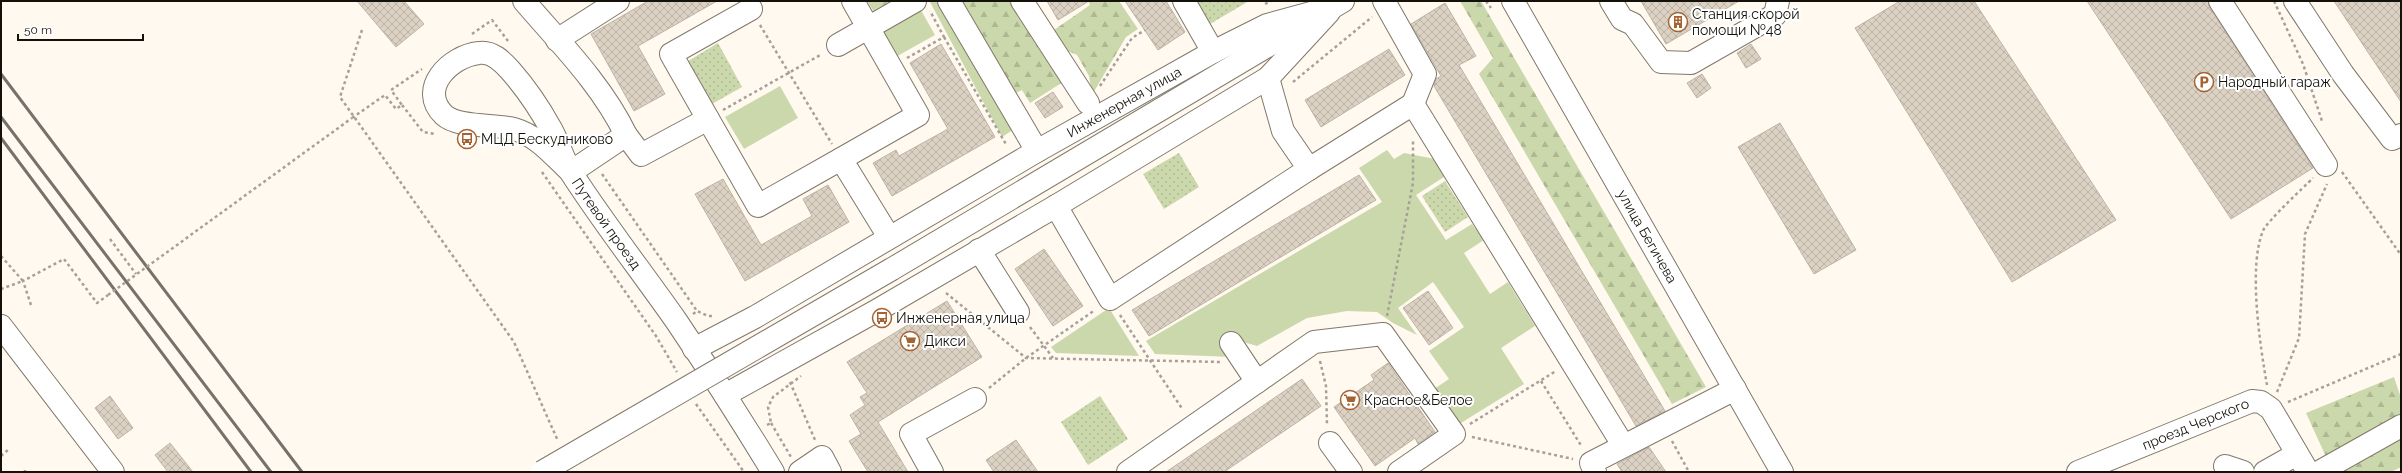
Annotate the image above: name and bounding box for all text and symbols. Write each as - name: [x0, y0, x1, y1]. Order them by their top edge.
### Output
- place label: Станция скорой помощи №48: [1692, 6, 1799, 38]
- building icon: Станция скорой помощи №48: [1667, 11, 1689, 33]
- scale bar: [18, 16, 143, 42]
- text: 50 m: [24, 23, 52, 37]
- street label: Инженерная улица: [1064, 63, 1184, 141]
- parking icon: Народный гараж: [2193, 71, 2215, 93]
- place label: Народный гараж: [2218, 74, 2331, 90]
- bus stop icon: МЦД Бескудниково: [456, 128, 478, 150]
- place label: МЦД Бескудниково: [481, 131, 613, 147]
- street label: Путевой проезд: [569, 175, 644, 272]
- street label: улица Бегичева: [1614, 187, 1680, 286]
- bus stop icon: Инженерная улица: [871, 307, 893, 329]
- place label: Инженерная улица: [896, 310, 1025, 326]
- supermarket icon: Дикси: [899, 330, 921, 352]
- place label: Дикси: [924, 333, 966, 349]
- supermarket icon: Красное&Белое: [1339, 389, 1361, 411]
- place label: Красное&Белое: [1364, 392, 1473, 408]
- street label: проезд Черского: [2140, 395, 2251, 453]

